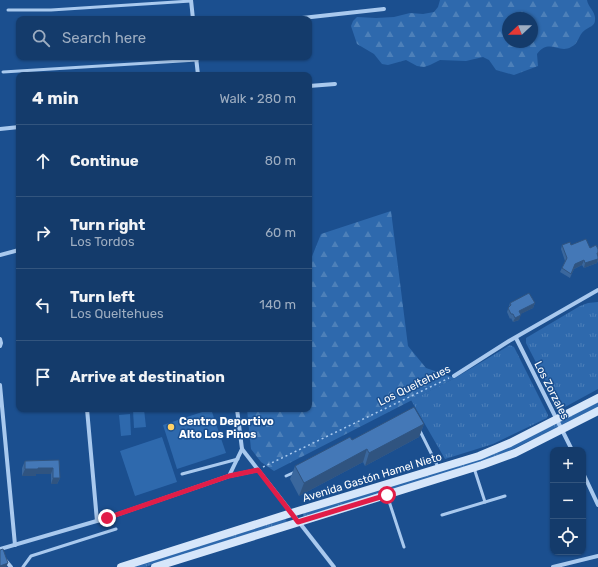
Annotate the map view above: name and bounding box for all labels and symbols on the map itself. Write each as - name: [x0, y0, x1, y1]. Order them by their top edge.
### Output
- north arrow: [502, 12, 538, 48]
- street label: Los Zorzales: [531, 359, 572, 422]
- street label: Los Queltehues: [376, 362, 453, 409]
- place label: Centro Deportivo Alto Los Pinos: [179, 415, 274, 441]
- marker: Centro Deportivo Alto Los Pinos: [166, 422, 176, 432]
- street label: Avenida Gastón Hamel Nieto: [301, 450, 443, 505]
- route start: [378, 486, 396, 504]
- route end: [98, 509, 116, 527]

